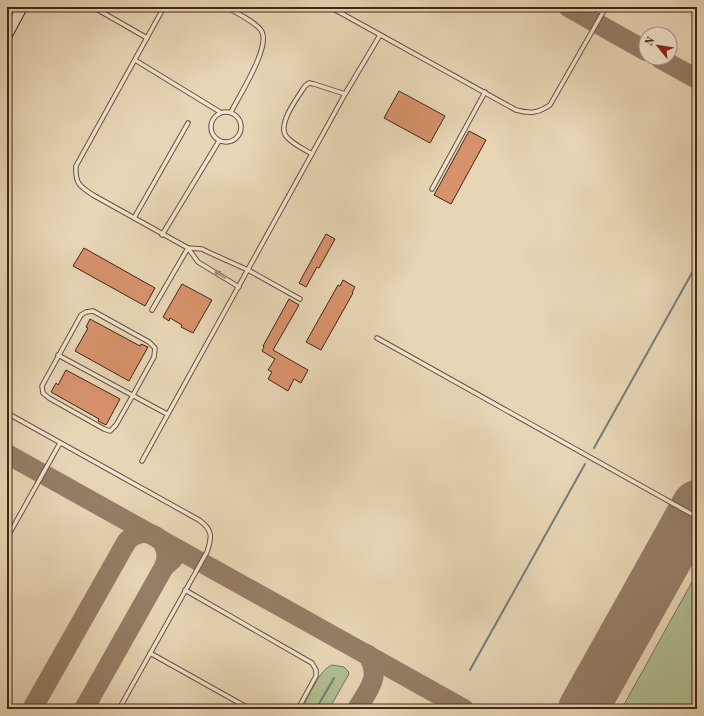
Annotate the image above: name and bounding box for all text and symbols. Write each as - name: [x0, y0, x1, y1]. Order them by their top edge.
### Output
- north arrow: [638, 26, 678, 66]
- text: N: [644, 35, 658, 48]
- one-way arrow: [214, 271, 226, 279]

